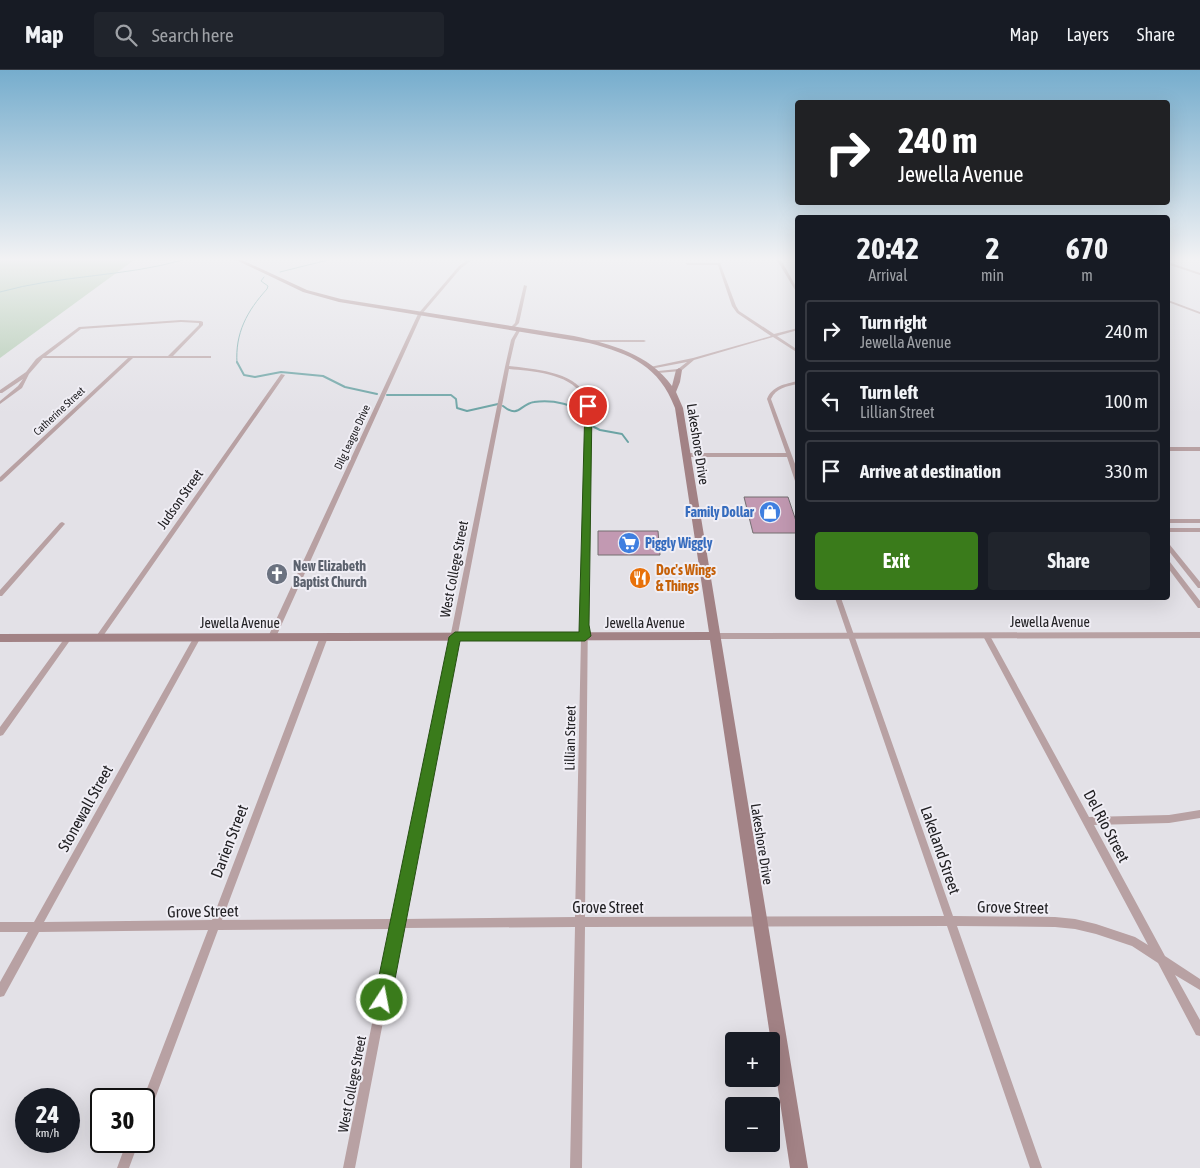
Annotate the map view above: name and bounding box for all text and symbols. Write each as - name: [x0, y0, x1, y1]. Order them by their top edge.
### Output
- search box: [94, 12, 444, 57]
- text: Map: [25, 21, 64, 48]
- icon: search: [112, 21, 140, 49]
- text: Search here: [152, 24, 234, 46]
- text: Map: [1009, 24, 1038, 45]
- text: Layers: [1066, 24, 1109, 45]
- text: Share: [1137, 24, 1175, 45]
- icon: right: [815, 120, 880, 185]
- text: 240 m: [898, 120, 977, 160]
- text: Jewella Avenue: [898, 161, 1024, 187]
- text: 20:42: [857, 231, 919, 265]
- text: 2: [985, 231, 1000, 265]
- text: 670: [1066, 231, 1108, 265]
- text: Arrival: [868, 266, 908, 284]
- text: min: [981, 266, 1004, 284]
- text: m: [1081, 266, 1093, 284]
- text: Turn right: [860, 311, 927, 333]
- icon: right: [817, 317, 845, 345]
- text: 240 m: [1105, 320, 1148, 342]
- text: Jewella Avenue: [860, 333, 951, 351]
- text: Turn left: [860, 381, 918, 403]
- street label: Catherine Street: [31, 384, 87, 438]
- pin: [567, 385, 609, 427]
- icon: left: [817, 387, 845, 415]
- text: 100 m: [1105, 390, 1148, 412]
- icon: arrive: [574, 392, 602, 420]
- street label: Lakeshore Drive: [684, 402, 712, 486]
- street label: Dilg League Drive: [332, 403, 372, 471]
- text: Lillian Street: [860, 403, 935, 421]
- icon: arrive: [817, 457, 845, 485]
- text: Arrive at destination: [860, 460, 1001, 482]
- text: 330 m: [1105, 460, 1148, 482]
- street label: Judson Street: [154, 466, 206, 532]
- shop icon: Family Dollar: [758, 500, 782, 524]
- place label: Family Dollar: [685, 504, 755, 520]
- street label: West College Street: [437, 519, 471, 619]
- supermarket icon: Piggly Wiggly: [617, 531, 641, 555]
- button: Exit: [815, 532, 978, 590]
- button: Share: [988, 532, 1150, 590]
- place label: Piggly Wiggly: [645, 535, 713, 551]
- place label: New Elizabeth Baptist Church: [293, 558, 367, 590]
- church icon: New Elizabeth Baptist Church: [265, 562, 289, 586]
- place label: Doc's Wings & Things: [656, 562, 716, 594]
- restaurant icon: Doc's Wings & Things: [628, 566, 652, 590]
- street label: Jewella Avenue: [1010, 614, 1090, 630]
- street label: Jewella Avenue: [200, 615, 280, 631]
- street label: Jewella Avenue: [605, 615, 685, 631]
- street label: Lillian Street: [561, 705, 579, 771]
- street label: Stonewall Street: [54, 761, 116, 854]
- street label: Del Rio Street: [1080, 787, 1134, 866]
- street label: Darien Street: [207, 801, 251, 880]
- street label: Lakeshore Drive: [748, 802, 776, 886]
- street label: Lakeland Street: [918, 804, 965, 897]
- street label: Grove Street: [977, 897, 1049, 917]
- street label: Grove Street: [572, 898, 644, 916]
- street label: Grove Street: [167, 901, 239, 921]
- position arrow: [355, 973, 407, 1025]
- map controls: [725, 1032, 780, 1152]
- button: +: [725, 1032, 780, 1087]
- street label: West College Street: [335, 1034, 369, 1134]
- speed limit sign: 30: [90, 1088, 155, 1153]
- button: −: [725, 1097, 780, 1152]
- text: 24: [36, 1100, 59, 1128]
- text: km/h: [36, 1126, 59, 1140]

